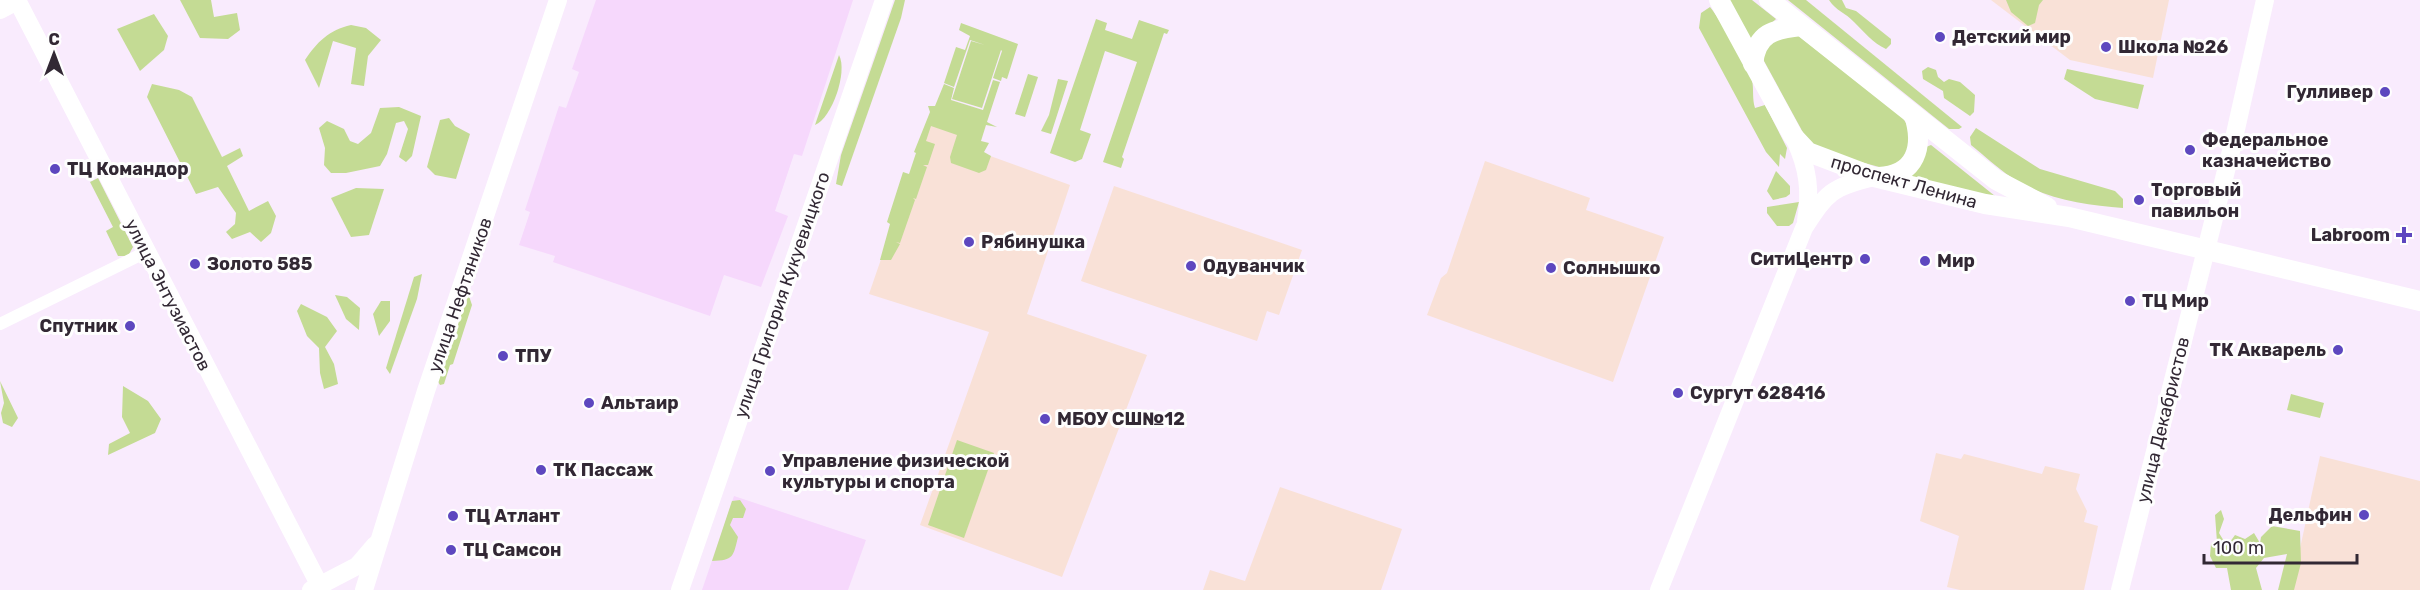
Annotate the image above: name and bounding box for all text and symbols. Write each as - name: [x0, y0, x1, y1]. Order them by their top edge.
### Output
- north arrow: [24, 24, 84, 84]
- place label: Детский мир: [1952, 26, 2071, 48]
- text: С: [48, 30, 60, 49]
- marker: Детский мир: [1933, 30, 1947, 44]
- place label: Школа №26: [2118, 36, 2229, 58]
- marker: Школа №26: [2099, 40, 2113, 54]
- place label: Гулливер: [2287, 81, 2373, 103]
- marker: Гулливер: [2378, 85, 2392, 99]
- place label: Федеральное казначейство: [2202, 129, 2331, 172]
- marker: Федеральное казначейство: [2183, 143, 2197, 157]
- street label: проспект Ленина: [1828, 151, 1980, 213]
- place label: ТЦ Командор: [67, 158, 189, 180]
- marker: ТЦ Командор: [48, 162, 62, 176]
- street label: улица Григория Кукуевицкого: [729, 169, 835, 421]
- place label: Торговый павильон: [2151, 179, 2241, 222]
- marker: Торговый павильон: [2132, 193, 2146, 207]
- street label: улица Энтузиастов: [120, 215, 216, 375]
- street label: улица Нефтяников: [423, 215, 497, 375]
- place label: Labroom: [2311, 224, 2390, 246]
- marker: Labroom: [2395, 226, 2413, 244]
- place label: Рябинушка: [981, 231, 1085, 253]
- marker: Рябинушка: [962, 235, 976, 249]
- place label: СитиЦентр: [1750, 248, 1853, 270]
- place label: Мир: [1937, 250, 1975, 272]
- marker: СитиЦентр: [1858, 252, 1872, 266]
- place label: Золото 585: [207, 253, 312, 275]
- marker: Мир: [1918, 254, 1932, 268]
- place label: Одуванчик: [1203, 255, 1305, 277]
- marker: Золото 585: [188, 257, 202, 271]
- place label: Солнышко: [1563, 257, 1661, 279]
- marker: Одуванчик: [1184, 259, 1198, 273]
- marker: Солнышко: [1544, 261, 1558, 275]
- place label: ТЦ Мир: [2142, 290, 2209, 312]
- marker: ТЦ Мир: [2123, 294, 2137, 308]
- place label: Спутник: [40, 315, 118, 337]
- marker: Спутник: [123, 319, 137, 333]
- street label: улица Декабристов: [2132, 335, 2194, 505]
- place label: ТК Акварель: [2210, 339, 2326, 361]
- marker: ТК Акварель: [2331, 343, 2345, 357]
- place label: ТПУ: [515, 345, 552, 367]
- marker: ТПУ: [496, 349, 510, 363]
- place label: Сургут 628416: [1690, 382, 1826, 404]
- marker: Сургут 628416: [1671, 386, 1685, 400]
- place label: Альтаир: [601, 392, 679, 414]
- marker: Альтаир: [582, 396, 596, 410]
- place label: МБОУ СШ№12: [1057, 408, 1185, 430]
- marker: МБОУ СШ№12: [1038, 412, 1052, 426]
- place label: Управление физической культуры и спорта: [782, 450, 1009, 493]
- place label: ТК Пассаж: [553, 459, 654, 481]
- marker: ТК Пассаж: [534, 463, 548, 477]
- marker: Управление физической культуры и спорта: [763, 464, 777, 478]
- place label: Дельфин: [2269, 504, 2352, 526]
- place label: ТЦ Атлант: [465, 505, 560, 527]
- marker: Дельфин: [2357, 508, 2371, 522]
- marker: ТЦ Атлант: [446, 509, 460, 523]
- scale bar: [2204, 527, 2357, 565]
- text: 100 m: [2213, 537, 2264, 559]
- place label: ТЦ Самсон: [463, 539, 562, 561]
- marker: ТЦ Самсон: [444, 543, 458, 557]

